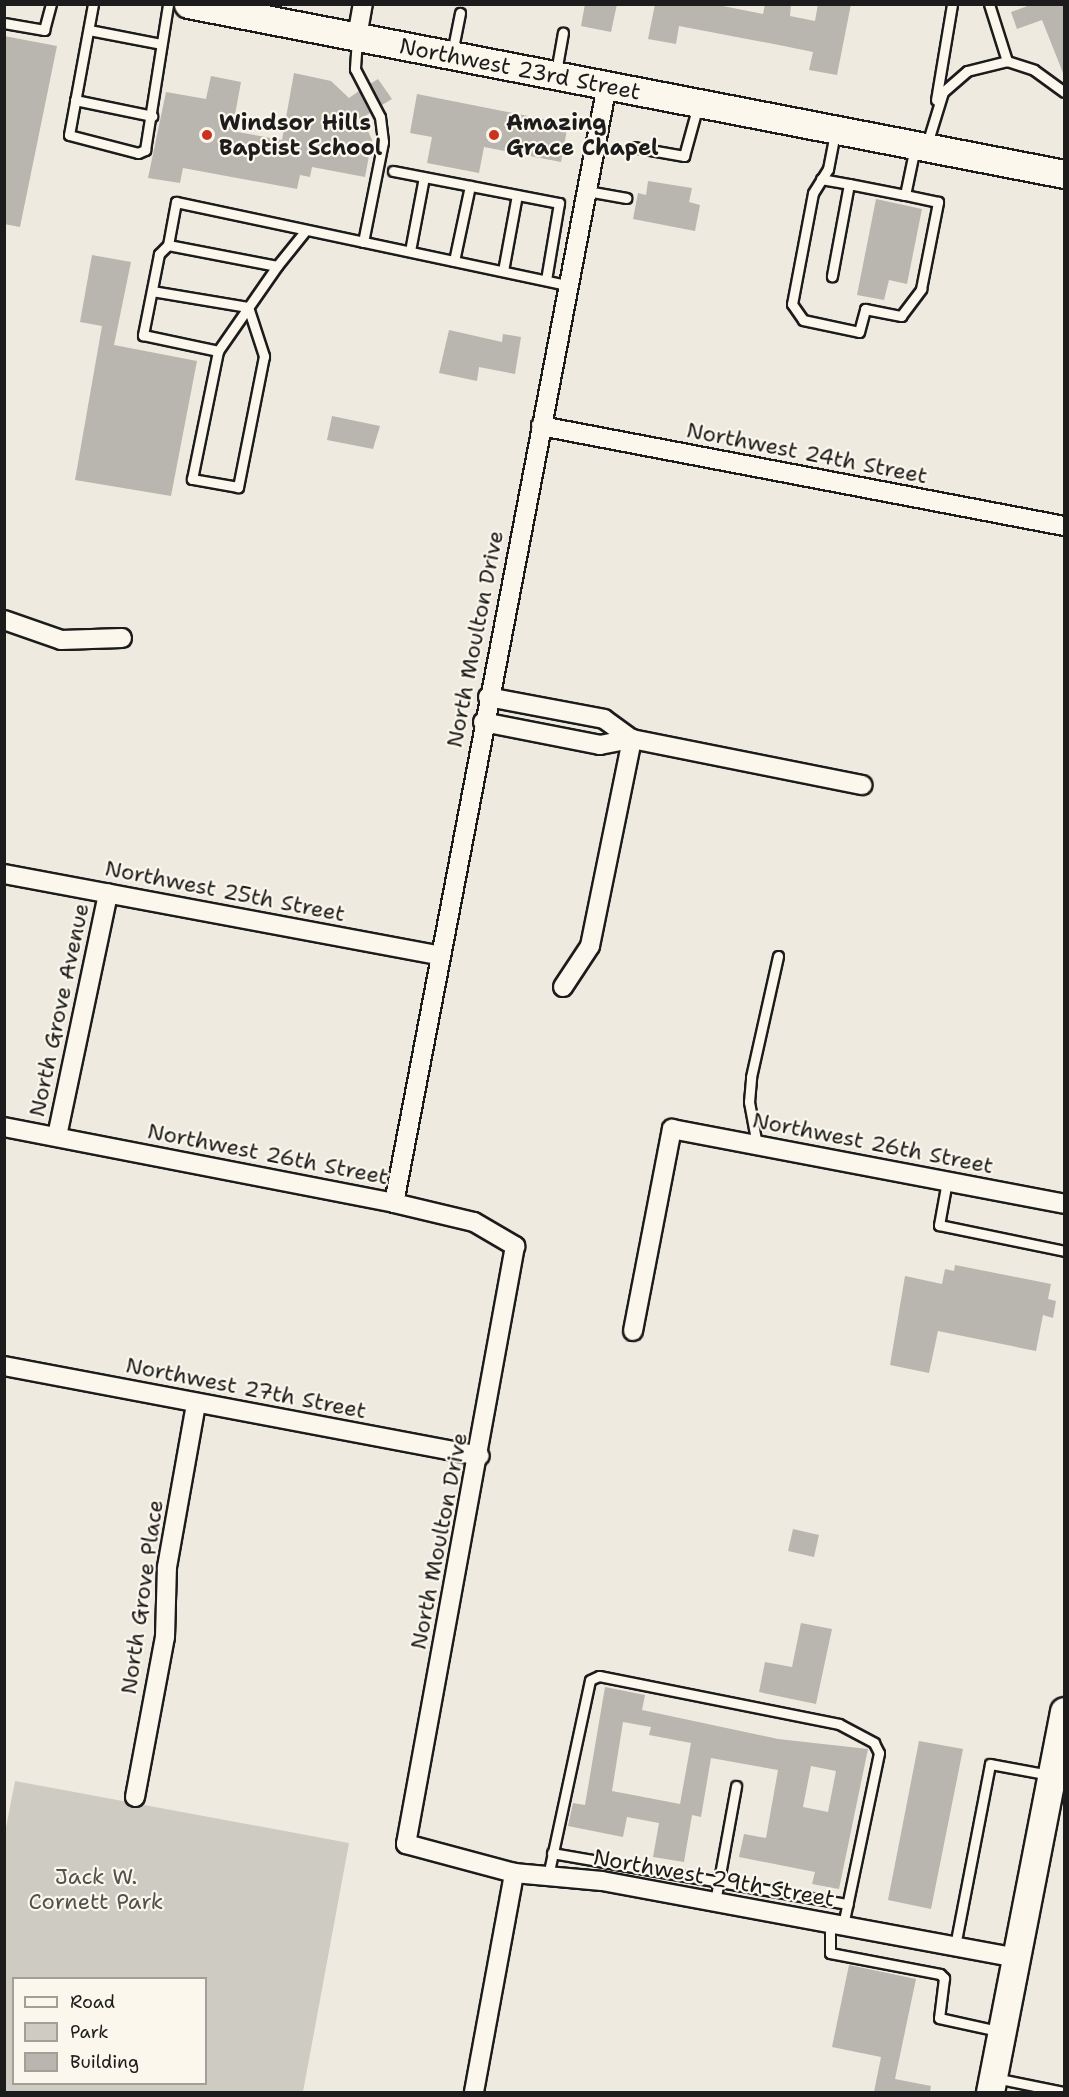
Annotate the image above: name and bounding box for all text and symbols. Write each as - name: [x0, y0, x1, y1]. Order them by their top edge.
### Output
- street label: Northwest 23rd Street: [397, 33, 643, 105]
- place label: Windsor Hills Baptist School: [219, 109, 382, 160]
- place label: Amazing Grace Chapel: [506, 109, 659, 160]
- marker: Windsor Hills Baptist School: [200, 128, 214, 142]
- marker: Amazing Grace Chapel: [487, 128, 501, 142]
- street label: Northwest 24th Street: [684, 417, 930, 489]
- street label: North Moulton Drive: [441, 528, 509, 750]
- street label: Northwest 25th Street: [103, 855, 347, 927]
- street label: North Grove Avenue: [23, 901, 95, 1119]
- street label: Northwest 26th Street: [750, 1107, 996, 1179]
- street label: Northwest 26th Street: [145, 1118, 391, 1190]
- street label: Northwest 27th Street: [123, 1352, 369, 1424]
- street label: North Moulton Drive: [405, 1430, 473, 1652]
- street label: North Grove Place: [115, 1498, 169, 1696]
- street label: Northwest 29th Street: [591, 1844, 837, 1912]
- park label: Jack W. Cornett Park: [29, 1863, 163, 1915]
- legend: [12, 1977, 207, 2085]
- text: Road: [70, 1990, 115, 2014]
- text: Park: [70, 2020, 109, 2044]
- text: Building: [70, 2050, 139, 2074]

